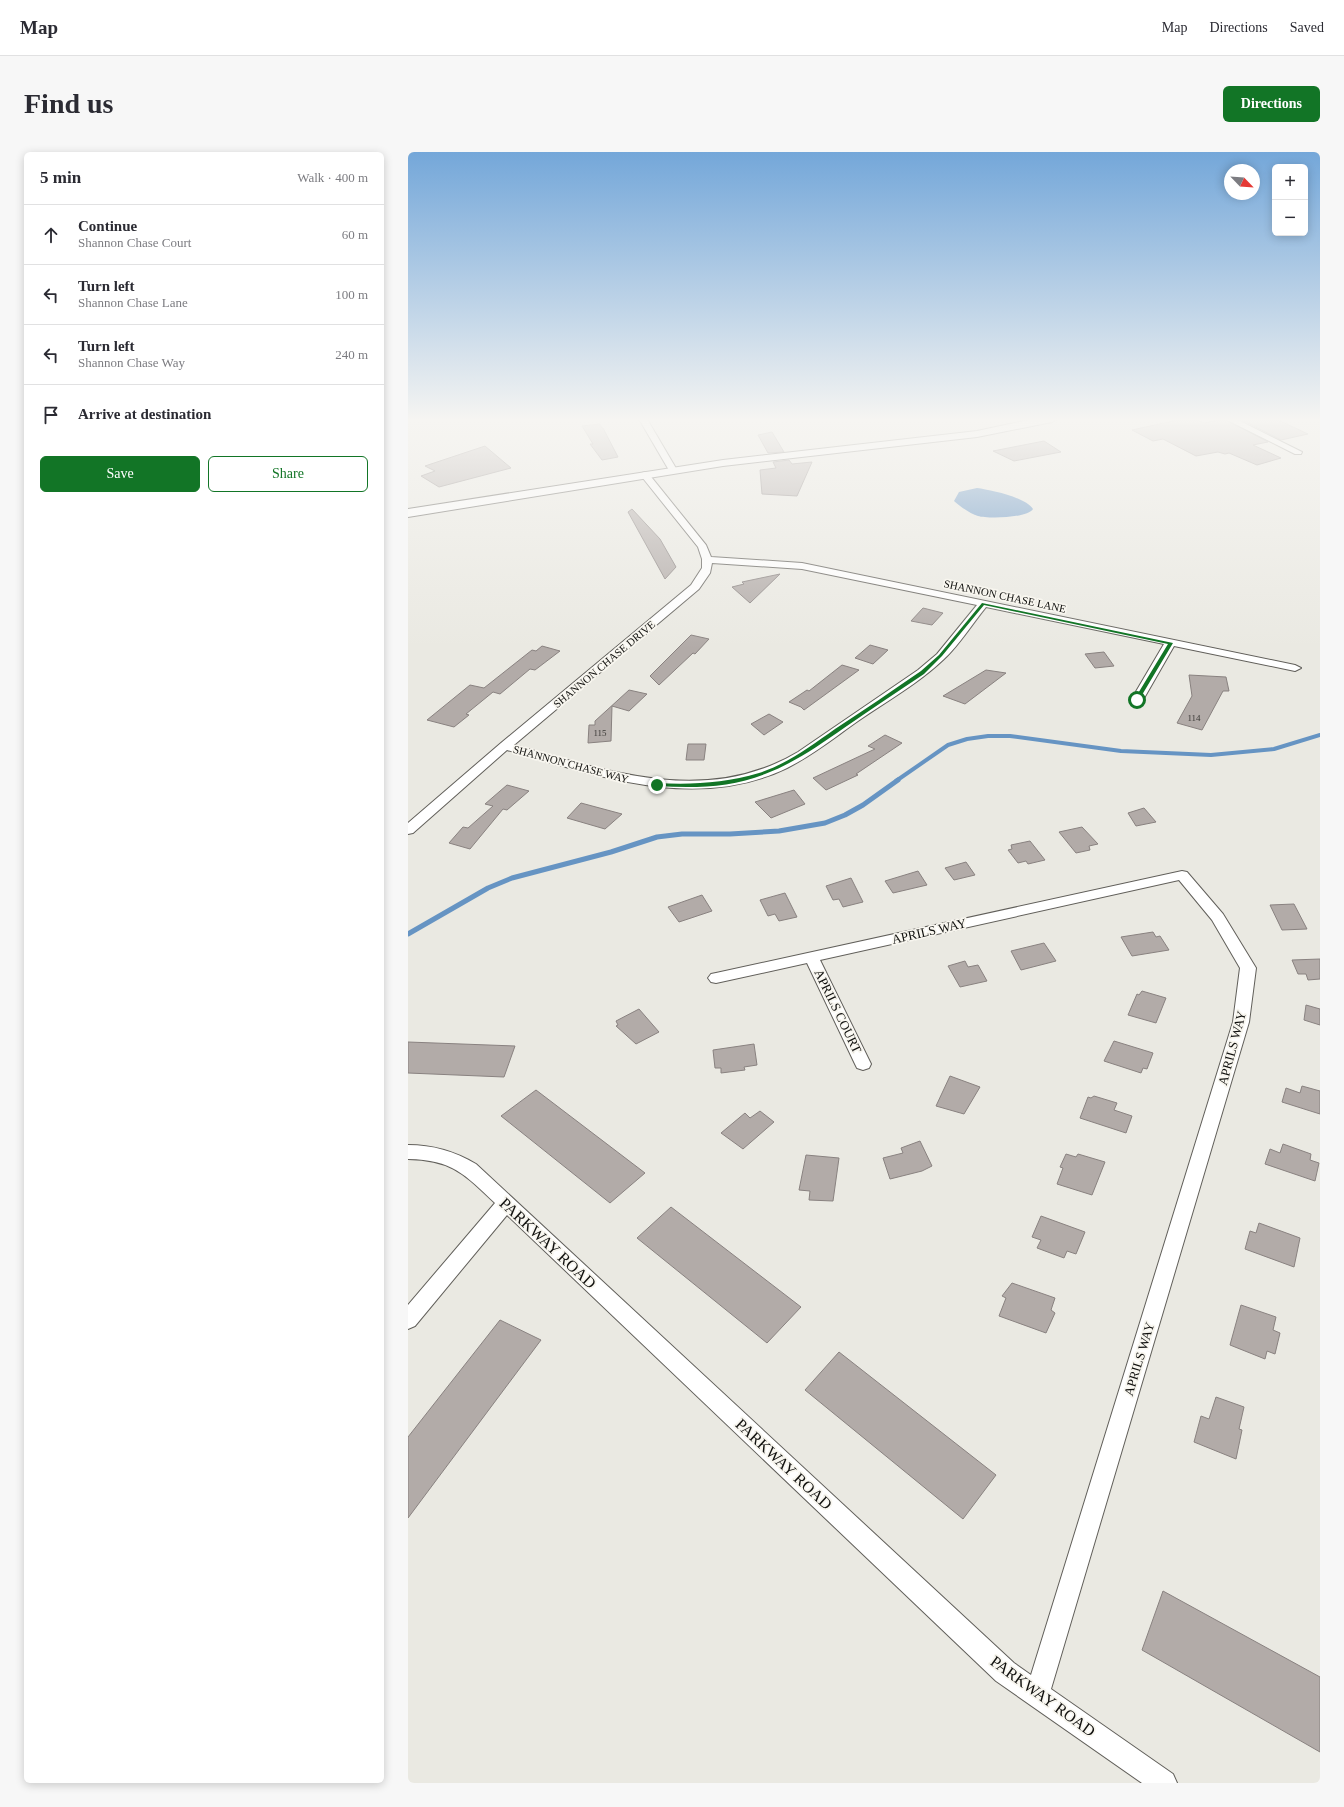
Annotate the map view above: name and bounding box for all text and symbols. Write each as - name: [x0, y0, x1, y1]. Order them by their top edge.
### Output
- text: Map: [20, 17, 58, 38]
- text: Map: [1162, 20, 1187, 35]
- text: Directions: [1209, 20, 1268, 35]
- text: Saved: [1290, 20, 1324, 35]
- button: Directions: [1223, 86, 1320, 122]
- text: Find us: [24, 88, 114, 119]
- north arrow: [1224, 164, 1260, 200]
- map controls: [1272, 164, 1308, 236]
- button: +: [1272, 164, 1308, 200]
- text: 5 min: [40, 168, 81, 187]
- text: Walk · 400 m: [297, 170, 368, 185]
- button: −: [1272, 200, 1308, 236]
- text: Continue: [78, 218, 137, 234]
- icon: ahead: [40, 224, 62, 246]
- text: 60 m: [342, 227, 368, 242]
- text: Shannon Chase Court: [78, 235, 191, 250]
- text: Turn left: [78, 278, 135, 294]
- icon: left: [40, 284, 62, 306]
- text: 100 m: [335, 287, 368, 302]
- text: Shannon Chase Lane: [78, 295, 188, 310]
- text: Turn left: [78, 338, 135, 354]
- icon: left: [40, 344, 62, 366]
- text: 240 m: [335, 347, 368, 362]
- text: Shannon Chase Way: [78, 355, 185, 370]
- icon: arrive: [40, 404, 62, 426]
- text: Arrive at destination: [78, 406, 211, 422]
- button: Save: [40, 456, 200, 492]
- button: Share: [208, 456, 368, 492]
- street label: SHANNON CHASE LANE: [943, 577, 1067, 615]
- street label: SHANNON CHASE DRIVE: [551, 618, 657, 710]
- route start: [1128, 691, 1146, 709]
- house number: 114: [1187, 713, 1201, 723]
- house number: 115: [593, 728, 607, 738]
- street label: SHANNON CHASE WAY: [512, 743, 630, 785]
- route end: [648, 776, 666, 794]
- street label: APRILS WAY: [890, 915, 968, 947]
- street label: APRILS COURT: [811, 967, 865, 1055]
- street label: APRILS WAY: [1215, 1009, 1249, 1087]
- street label: PARKWAY ROAD: [497, 1194, 599, 1292]
- street label: APRILS WAY: [1121, 1320, 1157, 1398]
- street label: PARKWAY ROAD: [733, 1415, 835, 1513]
- street label: PARKWAY ROAD: [987, 1652, 1099, 1740]

